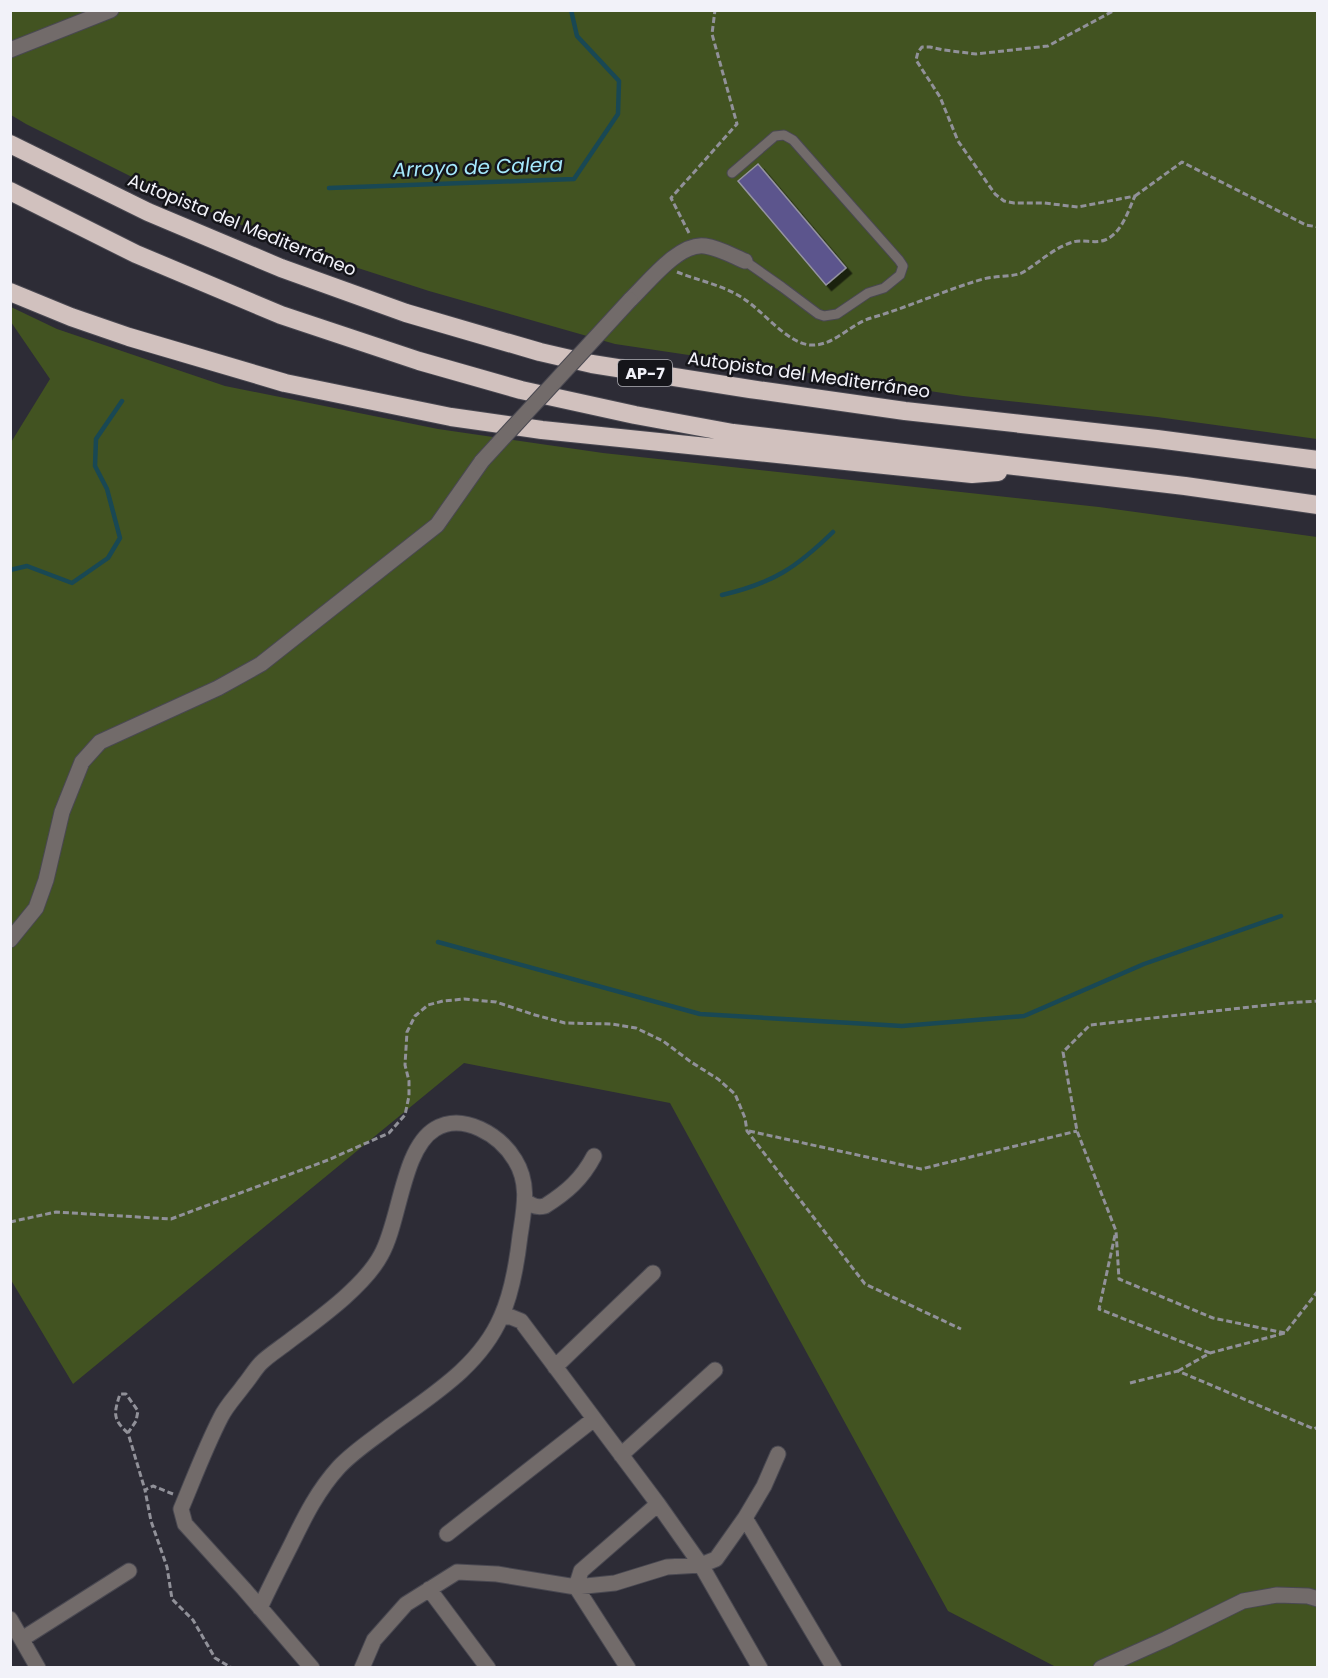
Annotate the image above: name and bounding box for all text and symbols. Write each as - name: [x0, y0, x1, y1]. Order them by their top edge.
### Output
- water label: Arroyo de Calera: [391, 150, 564, 184]
- street label: Autopista del Mediterráneo: [124, 167, 360, 282]
- street label: Autopista del Mediterráneo: [686, 345, 932, 404]
- road number: AP-7: [618, 360, 672, 386]

